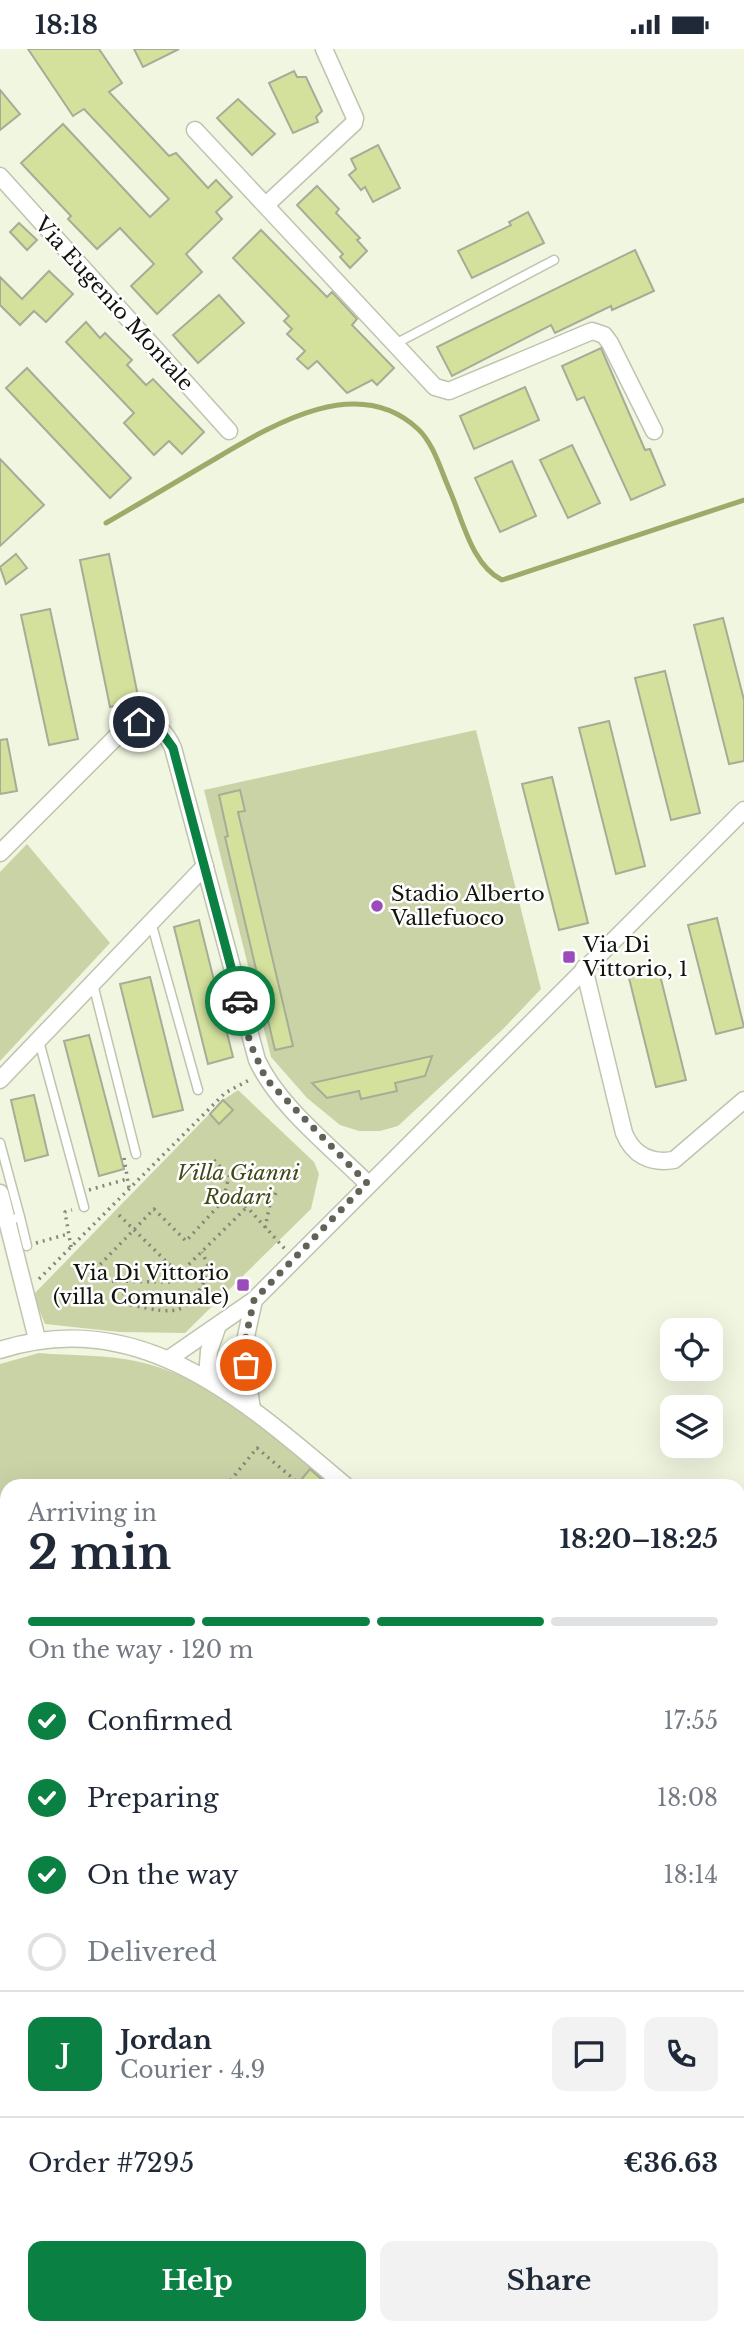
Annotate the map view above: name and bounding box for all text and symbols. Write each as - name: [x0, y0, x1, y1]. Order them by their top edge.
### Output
- text: 18:18: [35, 9, 98, 41]
- street label: Via Eugenio Montale: [28, 211, 199, 396]
- pin: [109, 692, 169, 752]
- icon: home: [120, 703, 158, 741]
- place label: Stadio Alberto Vallefuoco: [390, 881, 545, 931]
- marker: Stadio Alberto Vallefuoco: [369, 898, 385, 914]
- place label: Via Di Vittorio, 1: [582, 932, 688, 982]
- marker: Via Di Vittorio, 1: [561, 949, 577, 965]
- courier: [205, 966, 275, 1036]
- icon: car: [221, 982, 259, 1020]
- park label: Villa Gianni Rodari: [177, 1160, 300, 1210]
- place label: Via Di Vittorio (villa Comunale): [53, 1260, 229, 1310]
- marker: Via Di Vittorio (villa Comunale): [235, 1277, 251, 1293]
- map controls: [660, 1318, 723, 1458]
- button: locate: [660, 1318, 723, 1381]
- pin: [216, 1335, 276, 1395]
- icon: bag: [227, 1346, 265, 1384]
- button: layers: [660, 1395, 723, 1458]
- text: Arriving in: [28, 1499, 157, 1527]
- text: 18:20–18:25: [560, 1523, 718, 1555]
- text: 2 min: [28, 1524, 171, 1581]
- text: On the way · 120 m: [28, 1636, 253, 1664]
- icon: check: [28, 1702, 66, 1740]
- text: Confirmed: [87, 1705, 232, 1737]
- text: 17:55: [664, 1707, 718, 1735]
- icon: check: [28, 1779, 66, 1817]
- text: Preparing: [87, 1782, 219, 1814]
- text: 18:08: [657, 1784, 718, 1812]
- icon: check: [28, 1856, 66, 1894]
- text: On the way: [87, 1859, 239, 1891]
- text: 18:14: [664, 1861, 718, 1889]
- text: Delivered: [87, 1936, 217, 1968]
- button: chat: [552, 2017, 626, 2091]
- button: phone: [644, 2017, 718, 2091]
- text: Jordan: [120, 2024, 212, 2056]
- text: J: [60, 2038, 70, 2070]
- text: Courier · 4.9: [120, 2056, 265, 2084]
- text: Order #7295: [28, 2147, 194, 2179]
- text: €36.63: [624, 2147, 718, 2179]
- button: Help: [28, 2241, 366, 2321]
- button: Share: [380, 2241, 718, 2321]

